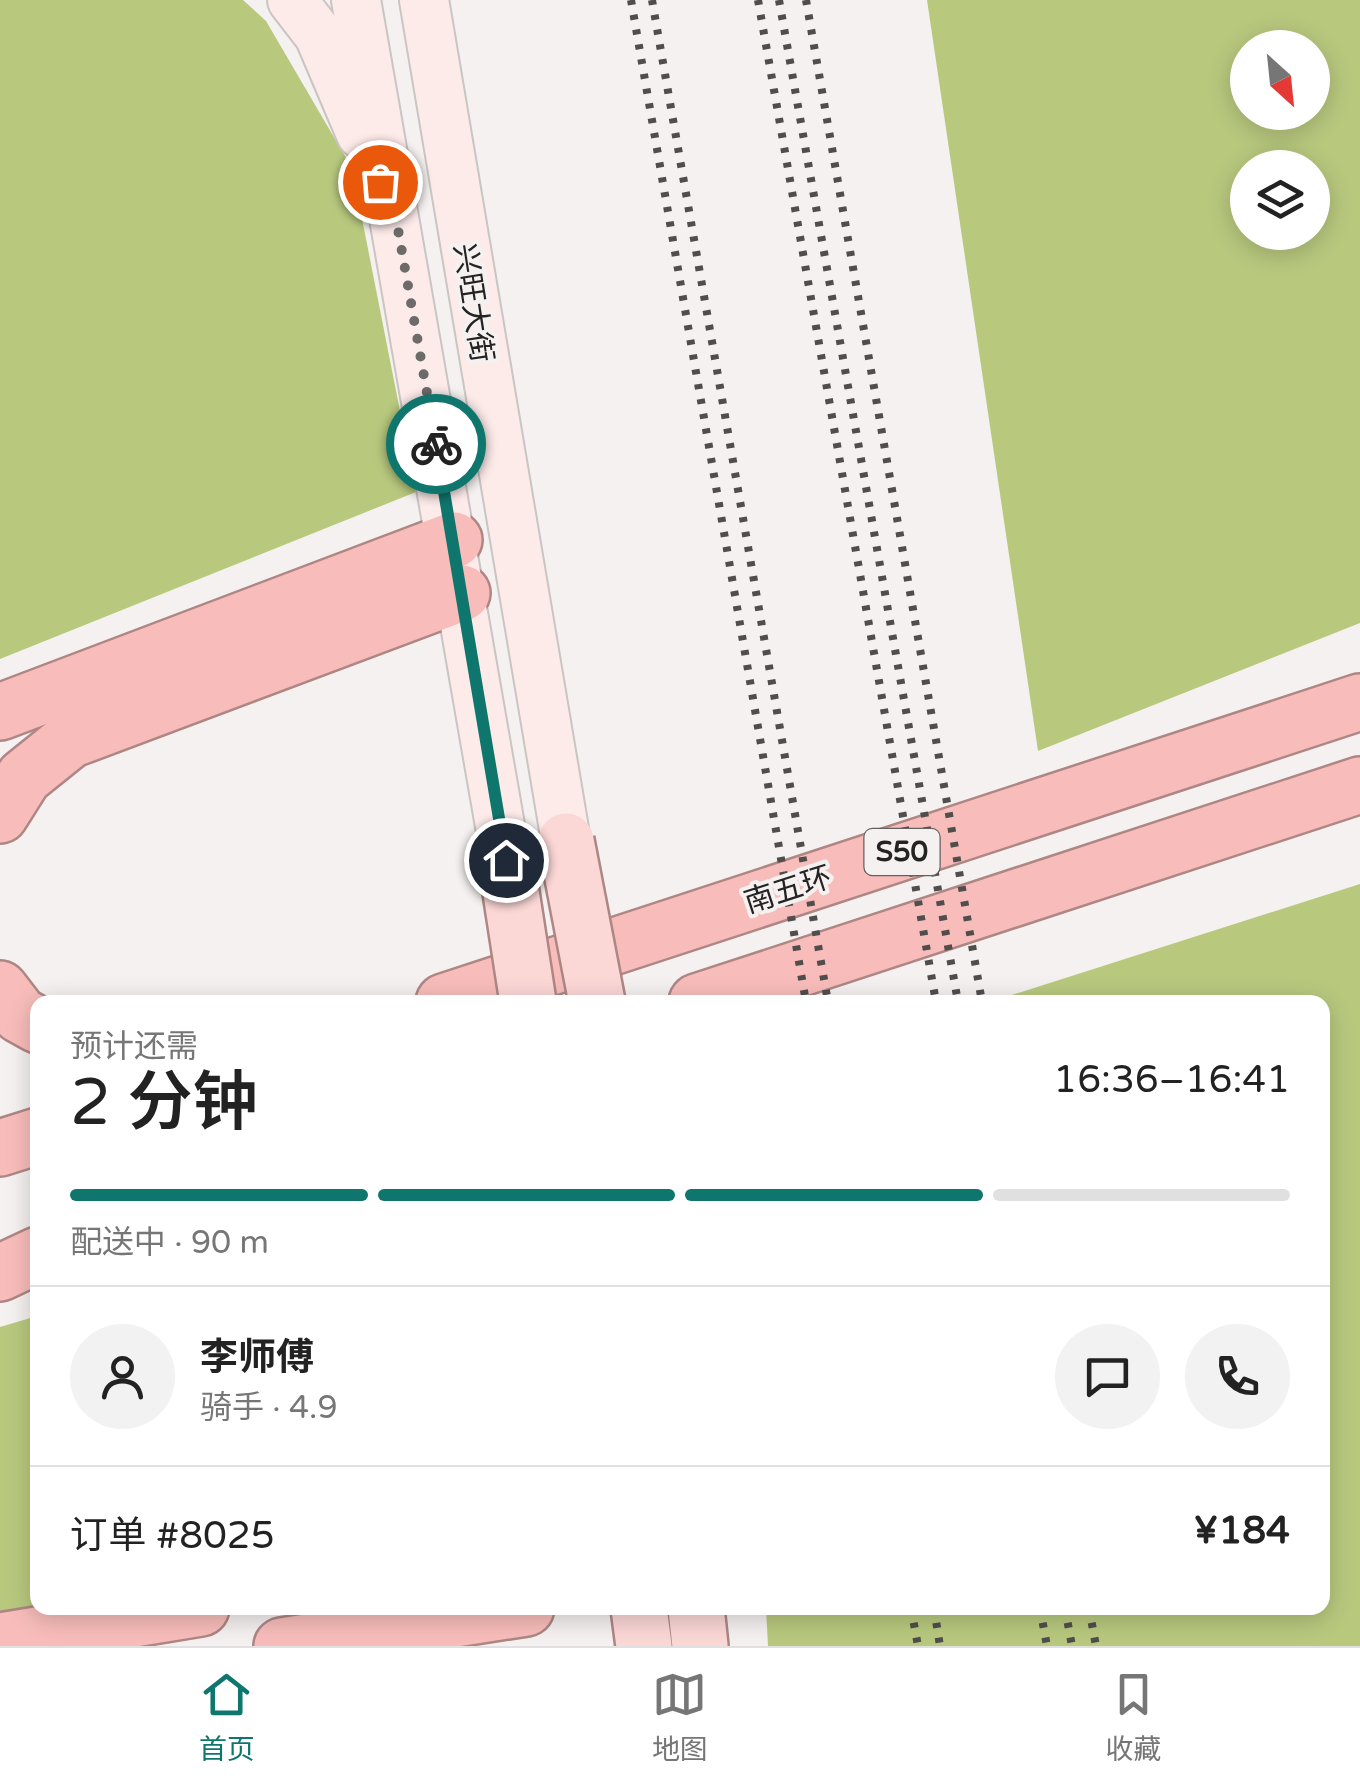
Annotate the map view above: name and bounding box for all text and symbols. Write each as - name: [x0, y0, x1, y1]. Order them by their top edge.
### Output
- north arrow: [1230, 30, 1330, 130]
- map controls: [1230, 30, 1330, 250]
- pin: [338, 140, 423, 225]
- button: layers: [1230, 150, 1330, 250]
- icon: bag: [353, 155, 408, 210]
- street label: 兴旺大街: [445, 241, 501, 365]
- courier: [386, 394, 486, 494]
- icon: bike: [409, 417, 464, 472]
- pin: [464, 818, 549, 903]
- road number: S50: [864, 829, 940, 875]
- icon: home: [479, 833, 534, 888]
- street label: 南五环: [739, 858, 837, 922]
- text: 预计还需: [70, 1028, 198, 1066]
- text: 16:36–16:41: [1053, 1057, 1290, 1103]
- text: 2 分钟: [70, 1064, 258, 1143]
- text: 配送中 · 90 m: [70, 1224, 269, 1262]
- button: person: [70, 1324, 175, 1429]
- button: chat: [1055, 1324, 1160, 1429]
- button: phone: [1185, 1324, 1290, 1429]
- text: 李师傅: [200, 1335, 314, 1381]
- text: 骑手 · 4.9: [200, 1389, 337, 1427]
- text: ¥184: [1193, 1508, 1290, 1554]
- text: 订单 #8025: [70, 1513, 275, 1559]
- tab: 首页: [199, 1667, 255, 1767]
- tab: 地图: [652, 1667, 708, 1767]
- tab: 收藏: [1105, 1667, 1161, 1767]

